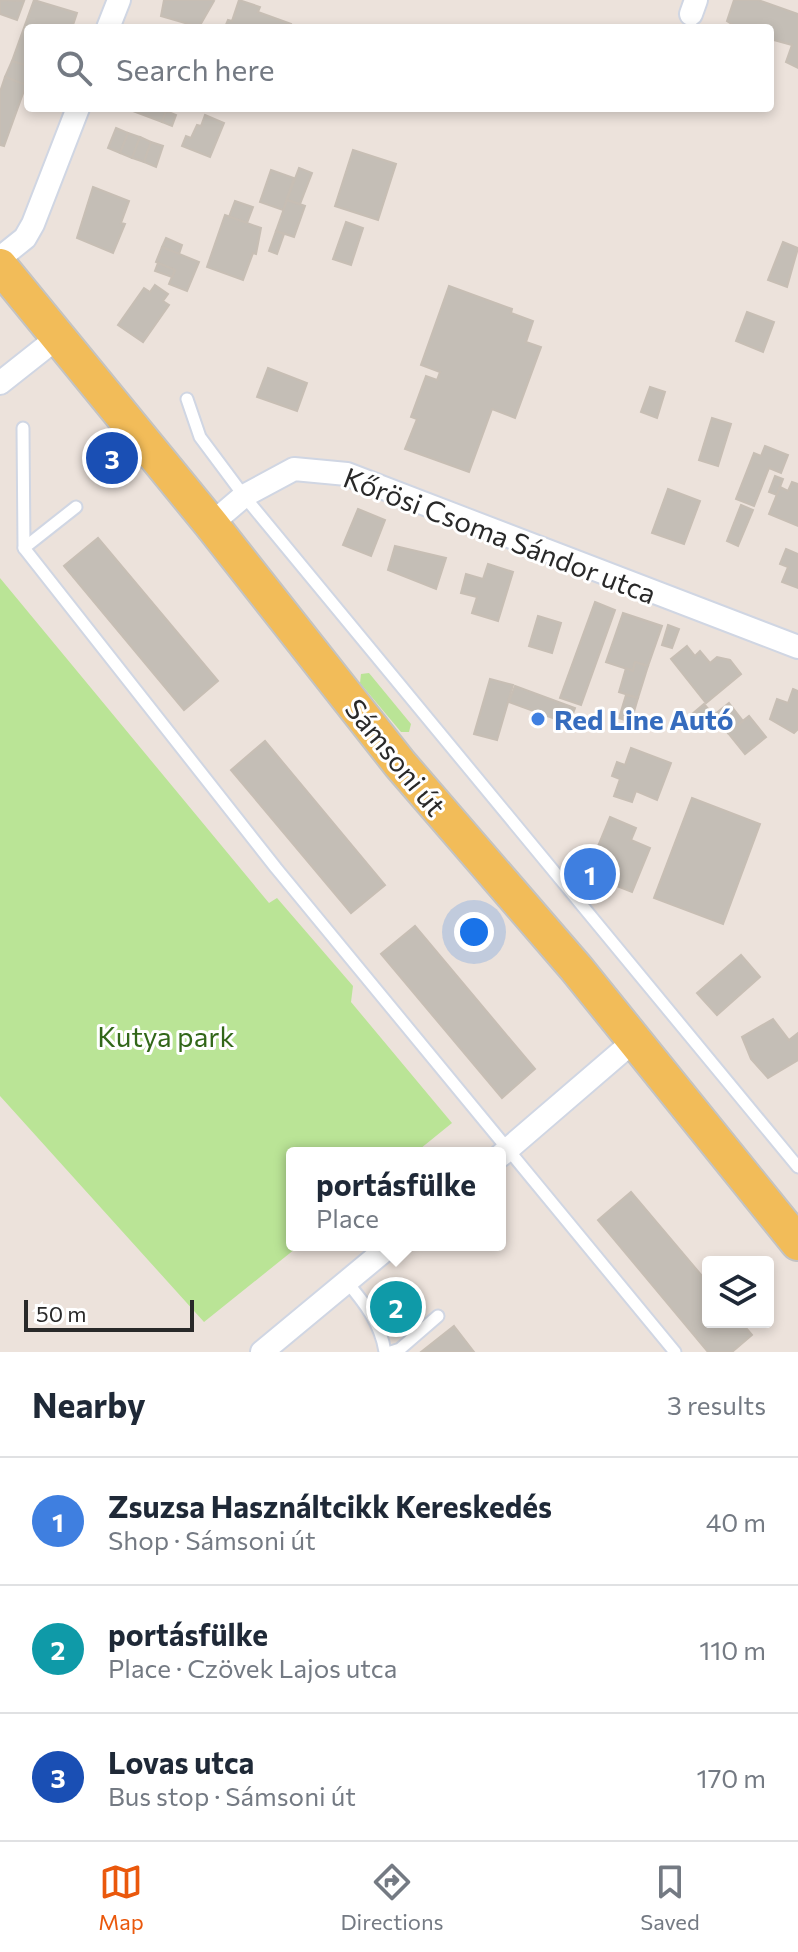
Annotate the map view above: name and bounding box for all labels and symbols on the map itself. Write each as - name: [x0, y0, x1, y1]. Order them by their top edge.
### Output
- pin: 3: [86, 428, 138, 488]
- street label: Kőrösi Csoma Sándor utca: [339, 460, 661, 610]
- street label: Sámsoni út: [339, 692, 453, 822]
- place label: Red Line Autó: [554, 702, 733, 736]
- marker: Red Line Autó: [529, 710, 547, 728]
- pin: 1: [564, 844, 616, 904]
- your location: [454, 912, 494, 952]
- park label: Kutya park: [97, 1019, 235, 1053]
- pin: 2: [370, 1277, 422, 1337]
- scale bar: [24, 1296, 194, 1332]

